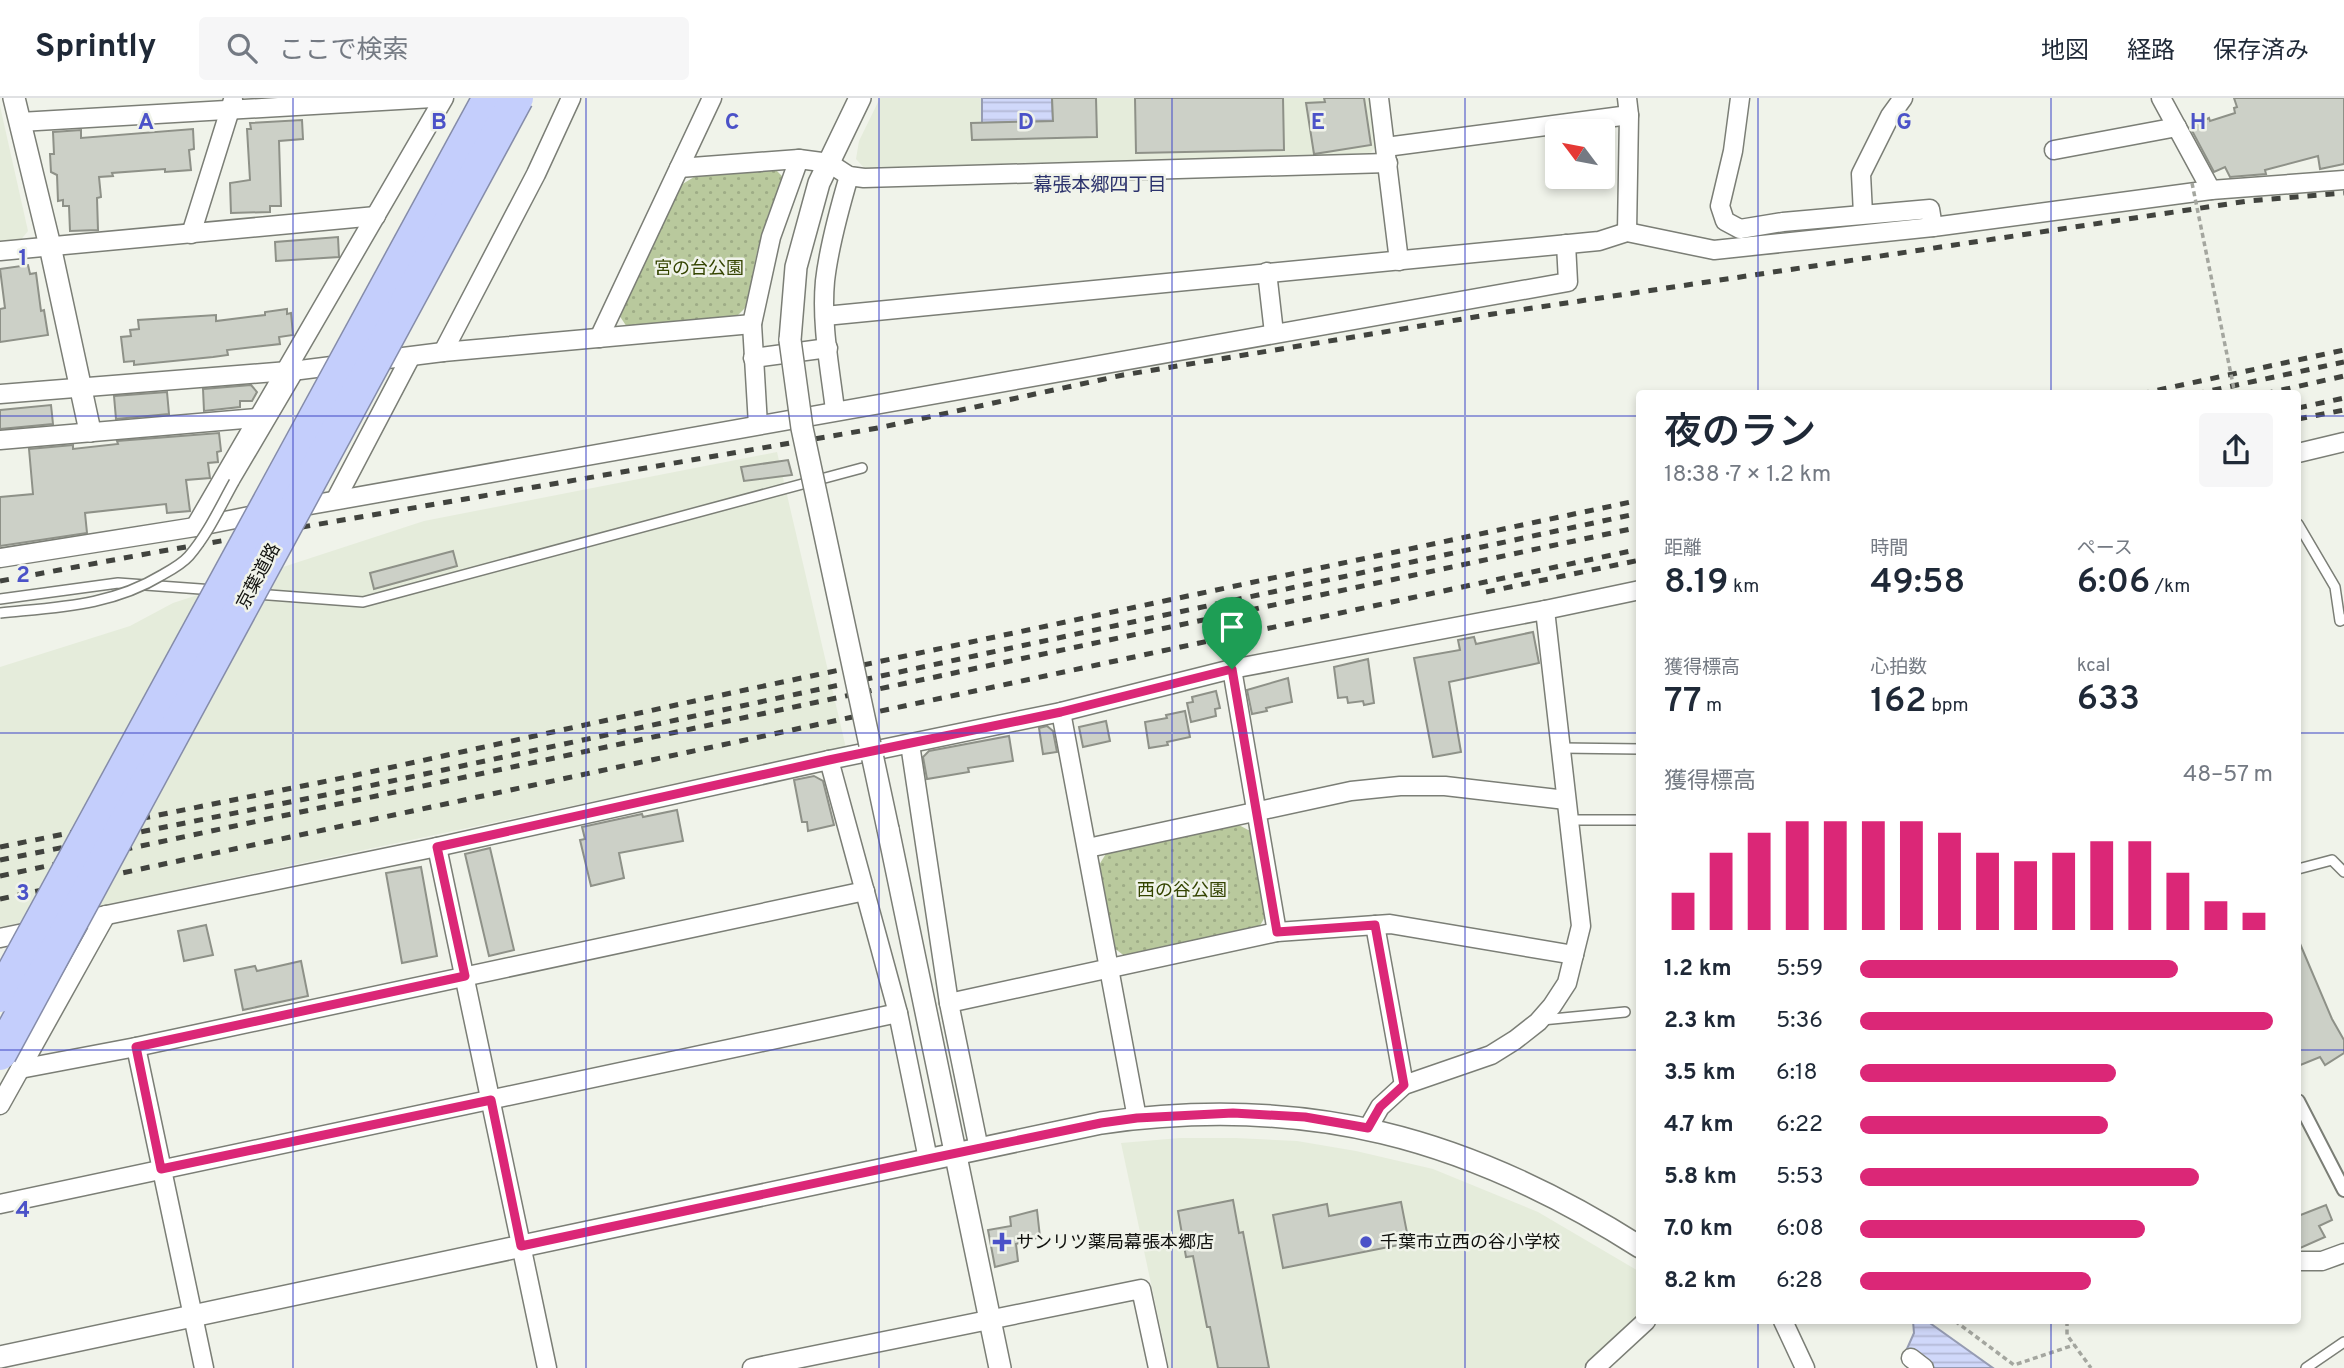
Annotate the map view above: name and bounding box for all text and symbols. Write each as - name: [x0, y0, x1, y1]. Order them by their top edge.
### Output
- search box: [199, 17, 689, 80]
- text: Sprintly: [35, 27, 157, 69]
- icon: search: [223, 29, 261, 67]
- text: ここで検索: [279, 35, 409, 68]
- text: 地図: [2041, 37, 2089, 67]
- text: 経路: [2127, 37, 2175, 67]
- text: 保存済み: [2213, 37, 2309, 67]
- text: A: [138, 109, 154, 138]
- text: B: [431, 109, 447, 138]
- text: C: [725, 109, 739, 138]
- text: D: [1018, 109, 1034, 138]
- text: E: [1311, 109, 1325, 138]
- text: G: [1896, 109, 1912, 138]
- text: H: [2190, 109, 2206, 138]
- north arrow: [1545, 119, 1615, 189]
- map controls: [1545, 119, 1615, 189]
- district label: 幕張本郷四丁目: [1033, 174, 1167, 198]
- text: 1: [18, 245, 28, 274]
- park label: 宮の台公園: [654, 258, 744, 281]
- text: 夜のラン: [1664, 410, 1816, 459]
- button: share: [2199, 413, 2273, 487]
- text: 18:38 · 7 × 1.2 km: [1664, 461, 1831, 490]
- text: 距離: [1664, 537, 1702, 561]
- text: 時間: [1870, 537, 1908, 561]
- text: ペース: [2077, 537, 2133, 561]
- street label: 京葉道路: [232, 540, 286, 614]
- text: 8.19: [1664, 561, 1729, 605]
- text: 49:58: [1870, 561, 1965, 605]
- text: 6:06: [2077, 561, 2150, 605]
- text: 2: [16, 562, 30, 591]
- text: km: [1729, 575, 1759, 599]
- text: /km: [2150, 575, 2190, 599]
- pin: [1202, 597, 1262, 669]
- icon: arrive: [1213, 608, 1251, 646]
- text: kcal: [2077, 654, 2110, 678]
- text: 獲得標高: [1664, 656, 1740, 680]
- text: 心拍数: [1870, 656, 1927, 680]
- text: 633: [2077, 678, 2140, 722]
- text: 77: [1664, 680, 1702, 724]
- text: 162: [1870, 680, 1927, 724]
- text: m: [1702, 694, 1722, 718]
- text: bpm: [1927, 694, 1969, 718]
- text: 48–57 m: [2183, 761, 2273, 790]
- text: 獲得標高: [1664, 768, 1756, 797]
- text: 3: [16, 880, 30, 909]
- park label: 西の谷公園: [1137, 880, 1227, 903]
- text: 1.2 km: [1664, 955, 1732, 984]
- text: 5:59: [1776, 955, 1823, 984]
- text: 2.3 km: [1664, 1007, 1736, 1036]
- text: 5:36: [1776, 1007, 1823, 1036]
- text: 3.5 km: [1664, 1059, 1736, 1088]
- text: 6:18: [1776, 1059, 1818, 1088]
- text: 4.7 km: [1664, 1111, 1734, 1140]
- text: 6:22: [1776, 1111, 1823, 1140]
- text: 5.8 km: [1664, 1163, 1737, 1192]
- text: 5:53: [1776, 1163, 1824, 1192]
- text: 4: [16, 1197, 30, 1226]
- text: 7.0 km: [1664, 1215, 1733, 1244]
- text: 6:08: [1776, 1215, 1824, 1244]
- place label: サンリツ薬局幕張本郷店: [1016, 1232, 1214, 1255]
- place label: 千葉市立西の谷小学校: [1380, 1232, 1560, 1255]
- marker: サンリツ薬局幕張本郷店: [994, 1234, 1010, 1250]
- marker: 千葉市立西の谷小学校: [1358, 1234, 1374, 1250]
- text: 8.2 km: [1664, 1267, 1736, 1296]
- text: 6:28: [1776, 1267, 1823, 1296]

